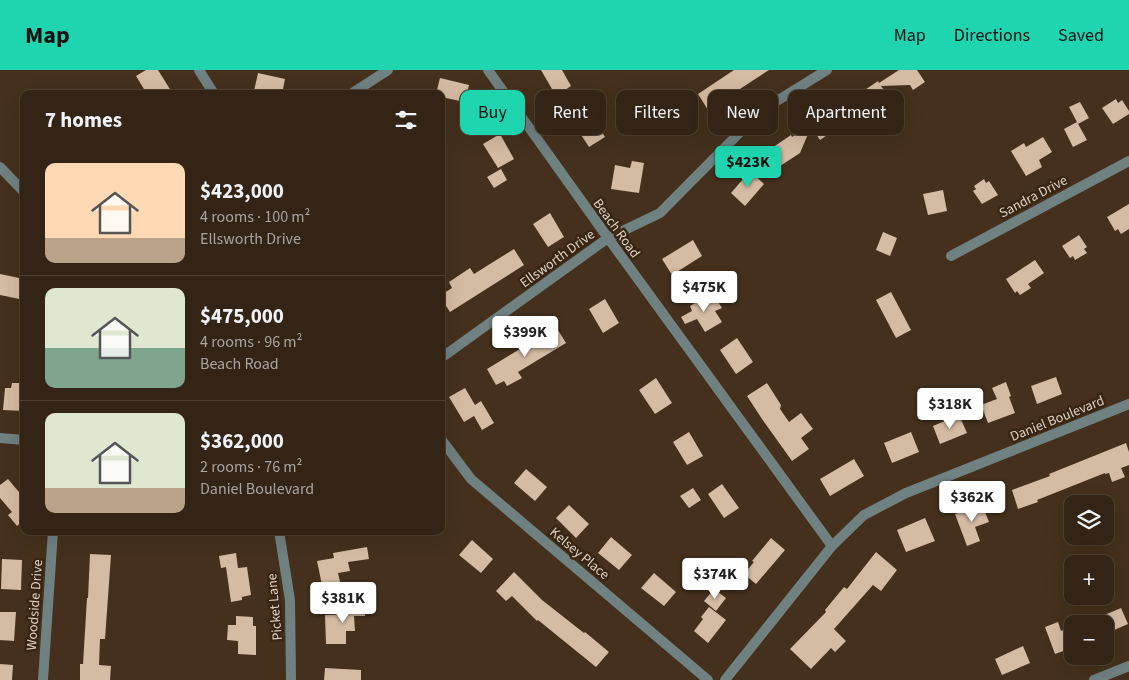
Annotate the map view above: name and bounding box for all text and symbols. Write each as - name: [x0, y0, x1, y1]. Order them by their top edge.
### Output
- text: Map: [25, 18, 70, 53]
- text: Map: [894, 23, 926, 48]
- text: Directions: [954, 23, 1030, 48]
- text: Saved: [1058, 23, 1104, 48]
- chip: Buy: [460, 90, 525, 135]
- chip: Rent: [535, 90, 606, 135]
- chip: Filters: [616, 90, 698, 135]
- chip: New: [708, 90, 778, 135]
- chip: Apartment: [788, 90, 904, 135]
- text: 7 homes: [45, 105, 122, 135]
- icon: filters: [392, 106, 420, 134]
- pin: $423K: [713, 146, 783, 188]
- text: $423K: [726, 151, 770, 173]
- street label: Sandra Drive: [996, 170, 1071, 223]
- text: $423,000: [200, 176, 284, 206]
- icon: home: [85, 183, 145, 243]
- street label: Beach Road: [588, 195, 645, 262]
- text: 4 rooms · 100 m²: [200, 206, 310, 228]
- street label: Ellsworth Drive: [516, 225, 599, 293]
- text: Ellsworth Drive: [200, 228, 301, 250]
- pin: $475K: [669, 270, 739, 313]
- text: $475K: [682, 276, 726, 298]
- text: $475,000: [200, 301, 284, 331]
- icon: home: [85, 308, 145, 368]
- pin: $399K: [490, 316, 560, 358]
- text: $399K: [503, 321, 547, 343]
- text: 4 rooms · 96 m²: [200, 331, 302, 353]
- text: Beach Road: [200, 353, 279, 375]
- pin: $318K: [915, 388, 985, 430]
- street label: Daniel Boulevard: [1007, 391, 1107, 447]
- text: $318K: [928, 393, 972, 415]
- text: $362,000: [200, 426, 284, 456]
- icon: home: [85, 433, 145, 493]
- text: 2 rooms · 76 m²: [200, 456, 302, 478]
- text: Daniel Boulevard: [200, 478, 314, 500]
- pin: $362K: [937, 480, 1007, 523]
- text: $362K: [950, 486, 994, 508]
- map controls: [1064, 495, 1114, 665]
- button: layers: [1064, 495, 1114, 545]
- street label: Kelsey Place: [545, 523, 614, 585]
- button: +: [1064, 555, 1114, 605]
- pin: $374K: [680, 558, 750, 600]
- street label: Woodside Drive: [22, 559, 48, 651]
- text: $374K: [693, 563, 737, 585]
- street label: Picket Lane: [262, 573, 288, 641]
- pin: $381K: [308, 582, 378, 624]
- text: $381K: [321, 587, 365, 609]
- button: −: [1064, 615, 1114, 665]

